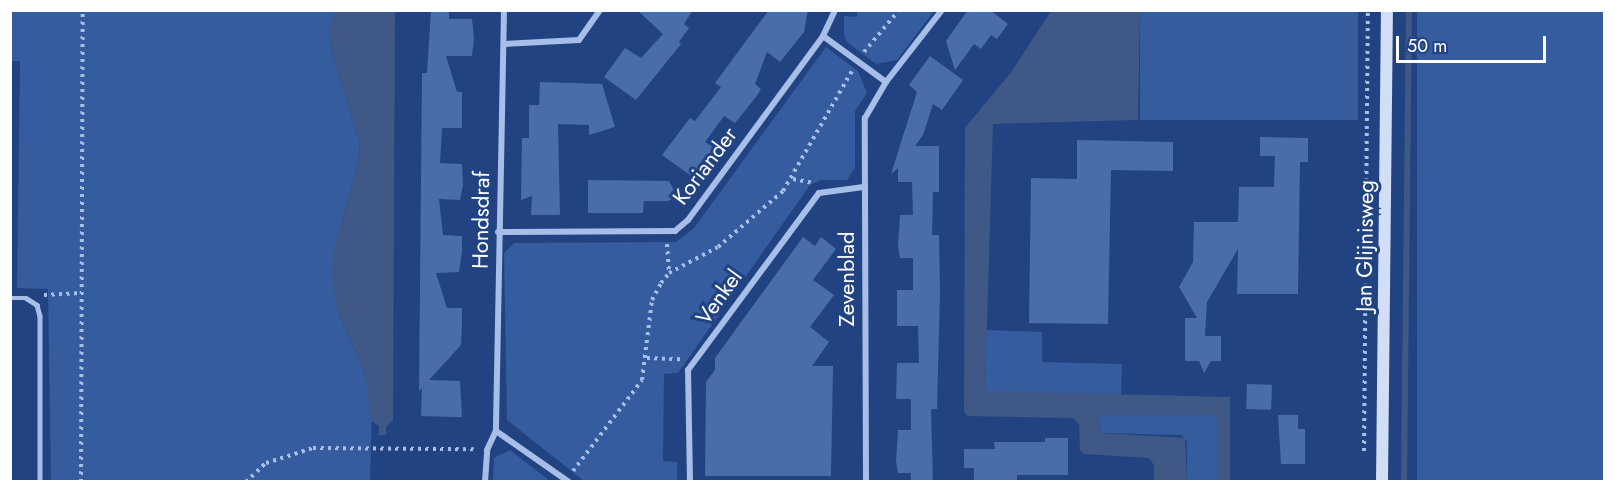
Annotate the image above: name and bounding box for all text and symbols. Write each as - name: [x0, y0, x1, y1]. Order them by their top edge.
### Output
- scale bar: [1399, 24, 1549, 62]
- text: 50 m: [1407, 33, 1447, 59]
- street label: Koriander: [667, 122, 743, 210]
- street label: Hondsdraf: [467, 171, 495, 269]
- street label: Jan Glijnisweg: [1351, 180, 1379, 312]
- street label: Zevenblad: [834, 231, 860, 327]
- street label: Venkel: [690, 264, 748, 330]

